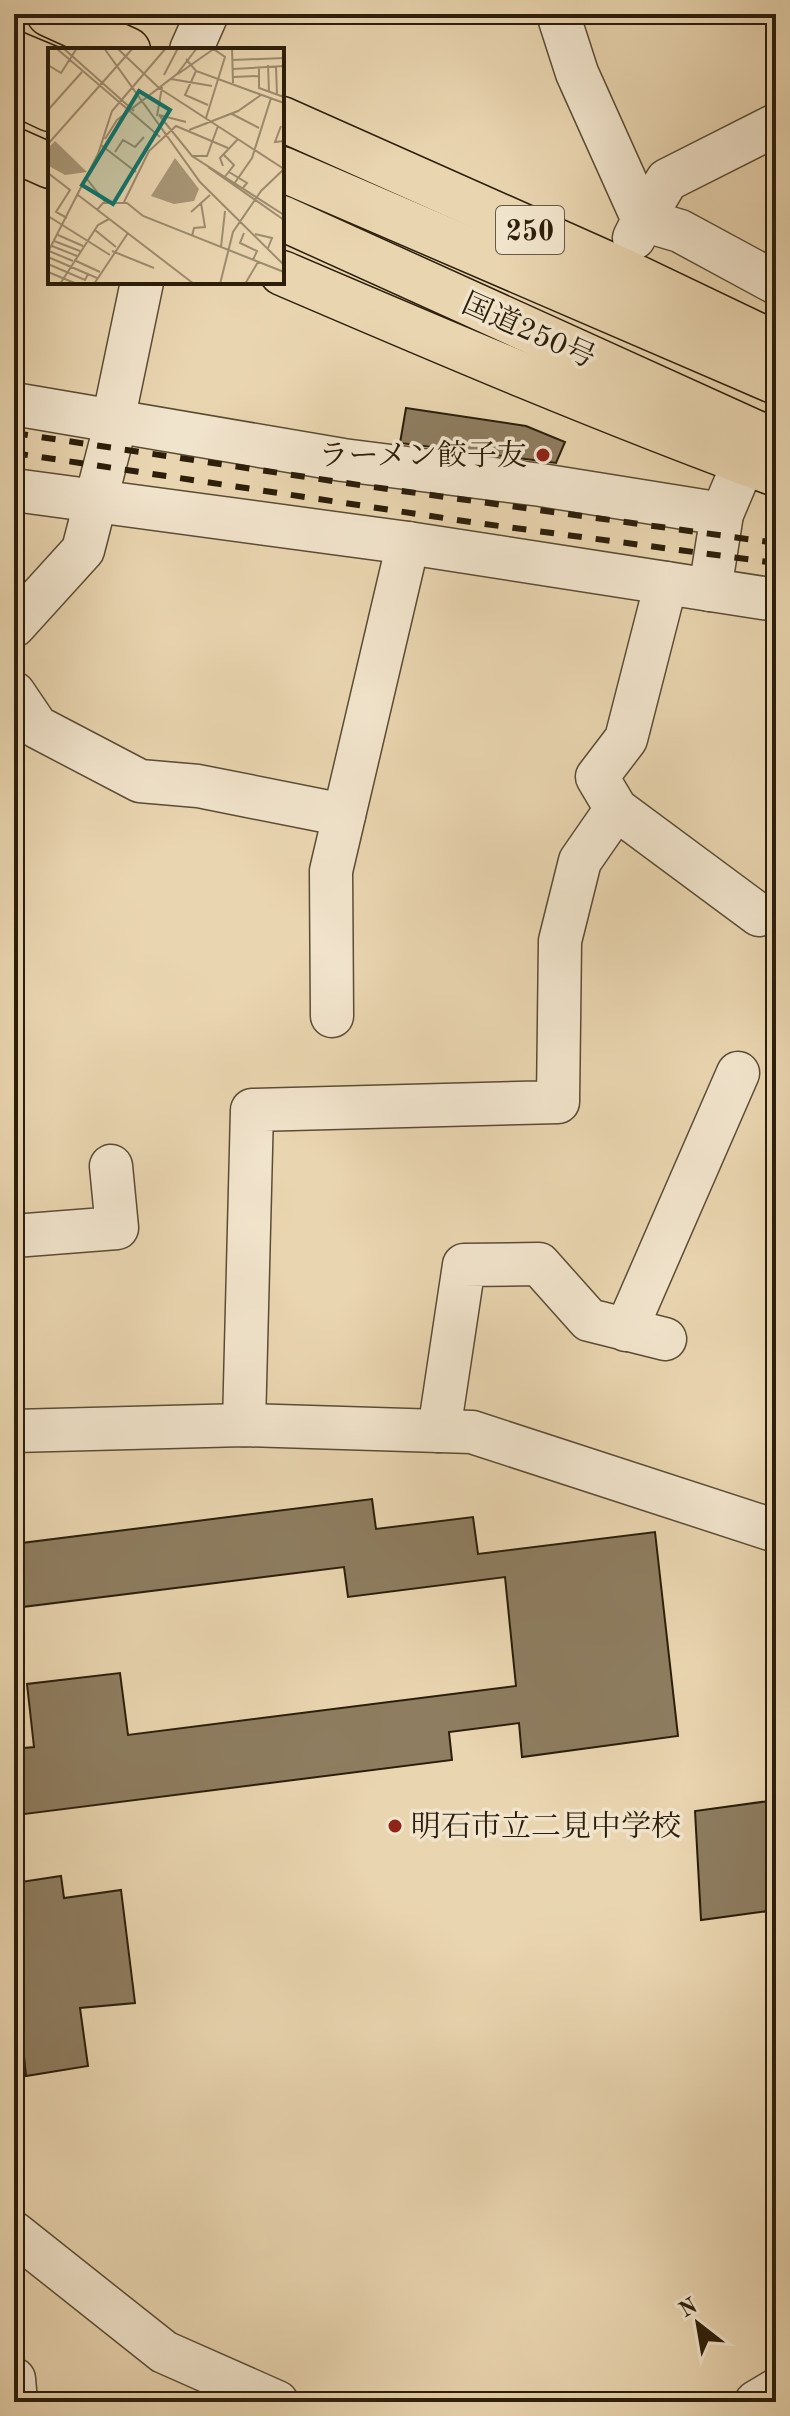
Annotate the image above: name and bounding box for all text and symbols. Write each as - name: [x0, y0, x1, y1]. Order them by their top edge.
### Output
- inset map: [48, 48, 284, 284]
- road number: 250: [496, 206, 564, 254]
- street label: 国道250号: [457, 286, 600, 374]
- place label: ラーメン餃子友: [319, 439, 527, 472]
- marker: ラーメン餃子友: [534, 446, 552, 464]
- place label: 明石市立二見中学校: [411, 1810, 681, 1843]
- marker: 明石市立二見中学校: [386, 1817, 404, 1835]
- north arrow: [658, 2284, 738, 2364]
- text: N: [676, 2295, 702, 2322]

